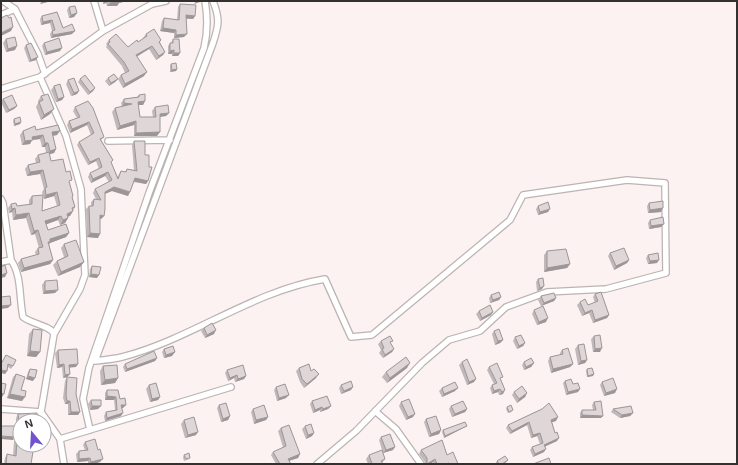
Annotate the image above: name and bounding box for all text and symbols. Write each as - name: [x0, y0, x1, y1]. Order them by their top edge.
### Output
- north arrow: [12, 413, 52, 453]
- text: N: [23, 417, 35, 430]

